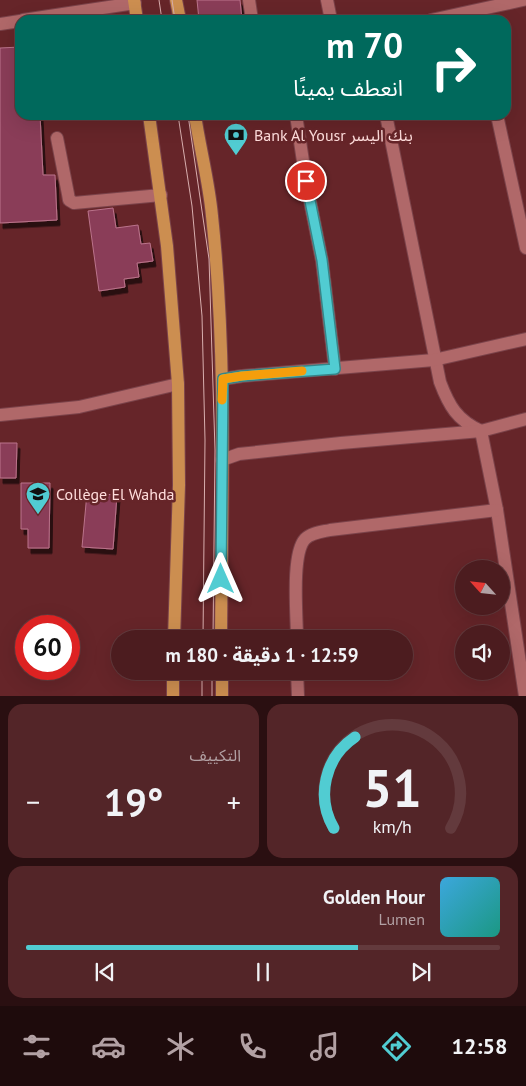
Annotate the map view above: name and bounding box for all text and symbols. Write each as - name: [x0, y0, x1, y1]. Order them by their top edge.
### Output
- text: 70 m: [326, 22, 403, 68]
- icon: right: [421, 35, 486, 100]
- text: انعطف يمينًا: [293, 74, 403, 102]
- bank icon: Bank Al Yousr بنك اليسر: [223, 122, 249, 156]
- place label: Bank Al Yousr بنك اليسر: [254, 125, 413, 145]
- pin: [285, 160, 327, 202]
- icon: arrive: [292, 167, 320, 195]
- school or university icon: Collège El Wahda: [25, 481, 51, 515]
- place label: Collège El Wahda: [56, 484, 174, 504]
- position arrow: [194, 552, 246, 604]
- north arrow: [455, 560, 510, 615]
- map controls: [455, 560, 510, 680]
- speed limit sign: 60: [15, 615, 80, 680]
- button: sound: [455, 625, 510, 680]
- text: 12:59 · 1 دقيقة · 180 m: [166, 643, 358, 667]
- text: التكييف: [189, 745, 241, 765]
- text: 51: [363, 754, 422, 821]
- text: 19°: [104, 777, 163, 826]
- text: −: [26, 783, 40, 820]
- text: +: [227, 783, 241, 820]
- text: km/h: [373, 815, 412, 838]
- text: Golden Hour: [323, 885, 425, 909]
- text: Lumen: [379, 909, 425, 929]
- icon: previous: [91, 958, 119, 986]
- icon: pause: [249, 958, 277, 986]
- icon: next: [407, 958, 435, 986]
- icon: filters: [19, 1029, 54, 1064]
- icon: car: [91, 1029, 126, 1064]
- icon: climate: [163, 1029, 198, 1064]
- icon: phone: [235, 1029, 270, 1064]
- icon: music: [307, 1029, 342, 1064]
- icon: directions: [379, 1029, 414, 1064]
- text: 12:58: [452, 1032, 507, 1060]

